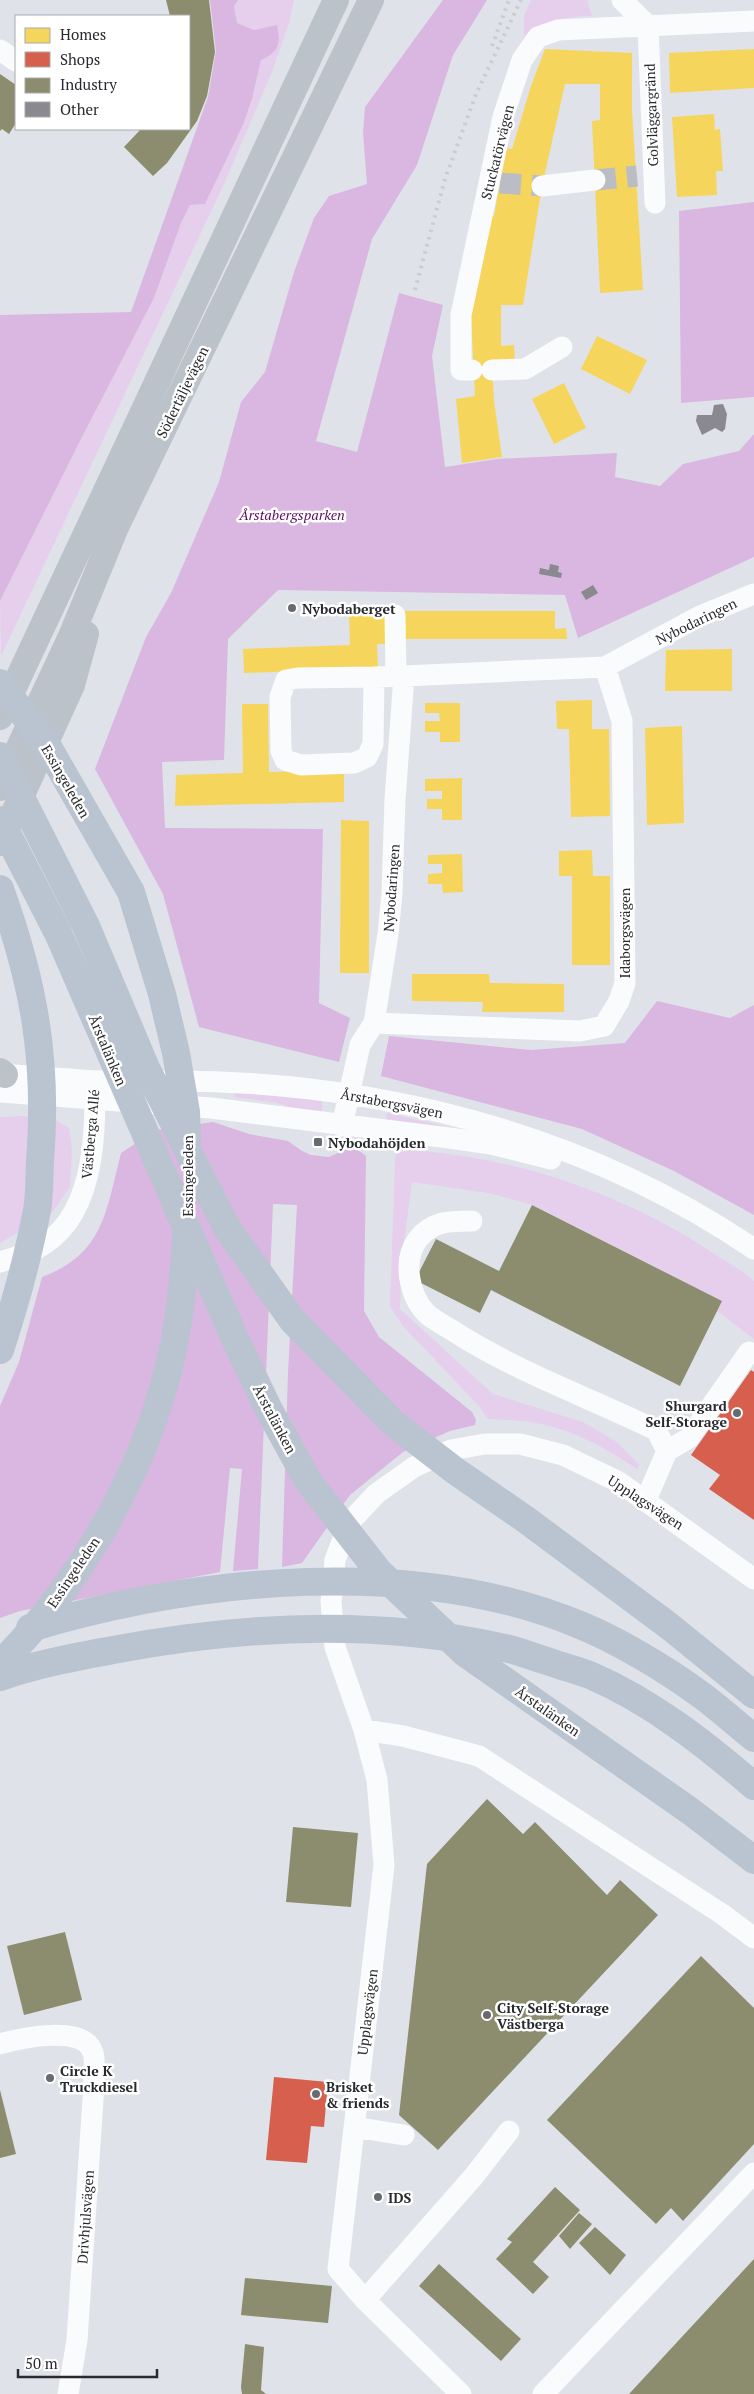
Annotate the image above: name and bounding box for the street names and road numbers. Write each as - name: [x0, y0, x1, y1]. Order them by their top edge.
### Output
- street label: Golvläggargränd: [640, 63, 662, 167]
- street label: Stuckatörvägen: [476, 102, 518, 201]
- street label: Södertäljevägen: [152, 342, 213, 441]
- street label: Nybodaringen: [652, 593, 740, 649]
- street label: Essingeleden: [37, 741, 95, 822]
- street label: Nybodaringen: [378, 843, 404, 933]
- street label: Idaborgsvägen: [615, 887, 634, 978]
- street label: Årstalänken: [85, 1012, 132, 1089]
- street label: Årstabergsvägen: [339, 1084, 445, 1122]
- street label: Västberga Allé: [77, 1088, 103, 1180]
- street label: Essingeleden: [178, 1135, 197, 1217]
- street label: Årstalänken: [249, 1381, 301, 1457]
- street label: Upplagsvägen: [604, 1470, 688, 1534]
- street label: Essingeleden: [42, 1532, 104, 1611]
- street label: Årstalänken: [512, 1682, 585, 1741]
- street label: Upplagsvägen: [352, 1967, 382, 2056]
- street label: Drivhjulsvägen: [72, 2169, 98, 2265]

